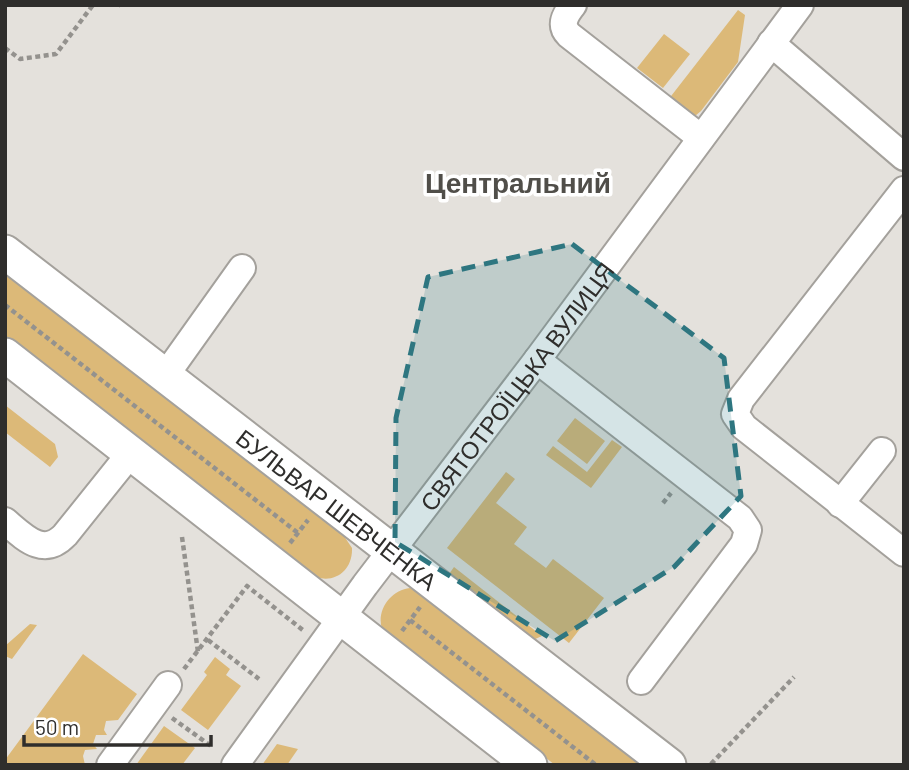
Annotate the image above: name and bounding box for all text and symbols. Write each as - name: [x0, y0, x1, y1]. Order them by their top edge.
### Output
- district label: Центральний: [425, 165, 611, 199]
- street label: СВЯТОТРОЇЦЬКА ВУЛИЦЯ: [413, 256, 619, 516]
- street label: БУЛЬВАР ШЕВЧЕНКА: [231, 422, 443, 595]
- scale bar: [24, 704, 212, 748]
- text: 50 m: [35, 714, 79, 739]

